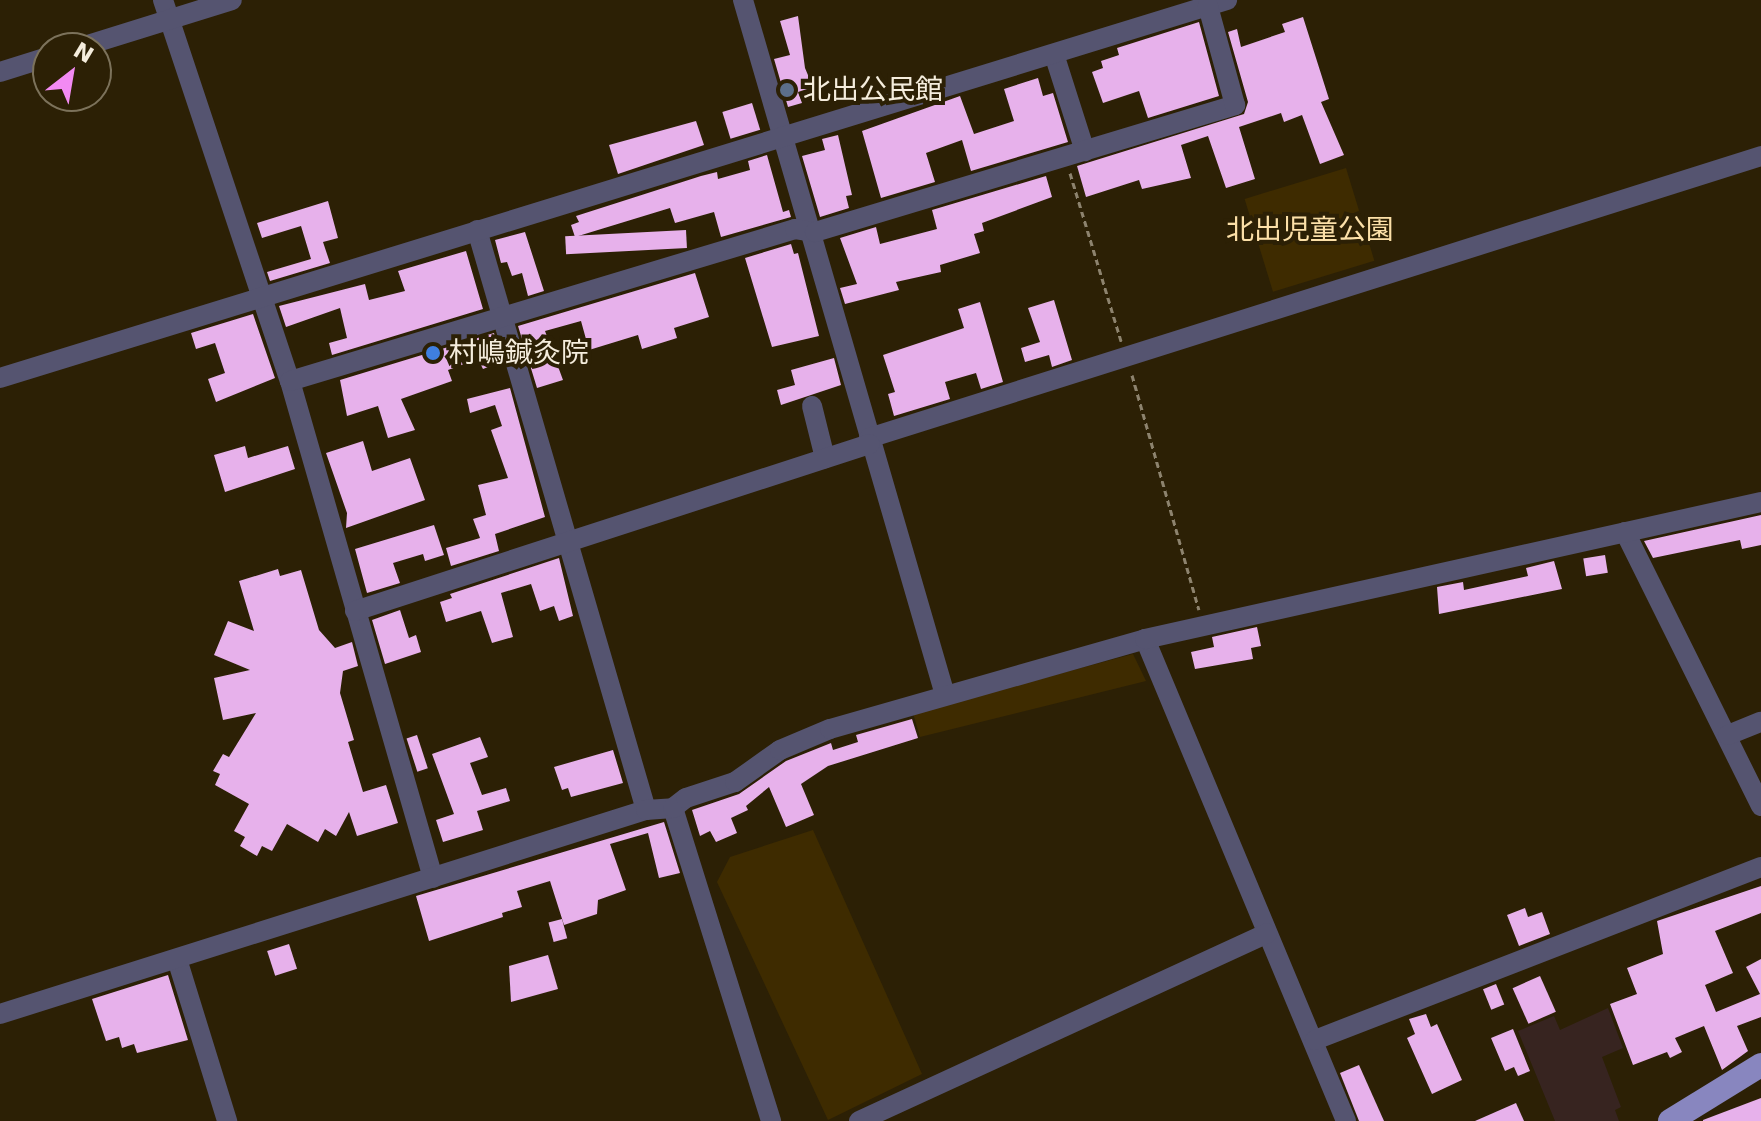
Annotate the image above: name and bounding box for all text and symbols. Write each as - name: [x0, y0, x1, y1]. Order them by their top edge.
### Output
- north arrow: [32, 32, 112, 112]
- text: N: [69, 37, 98, 68]
- place label: 北出公民館: [803, 73, 943, 107]
- marker: 北出公民館: [778, 81, 796, 99]
- park label: 北出児童公園: [1226, 213, 1394, 247]
- place label: 村嶋鍼灸院: [449, 336, 589, 370]
- marker: 村嶋鍼灸院: [424, 344, 442, 362]

